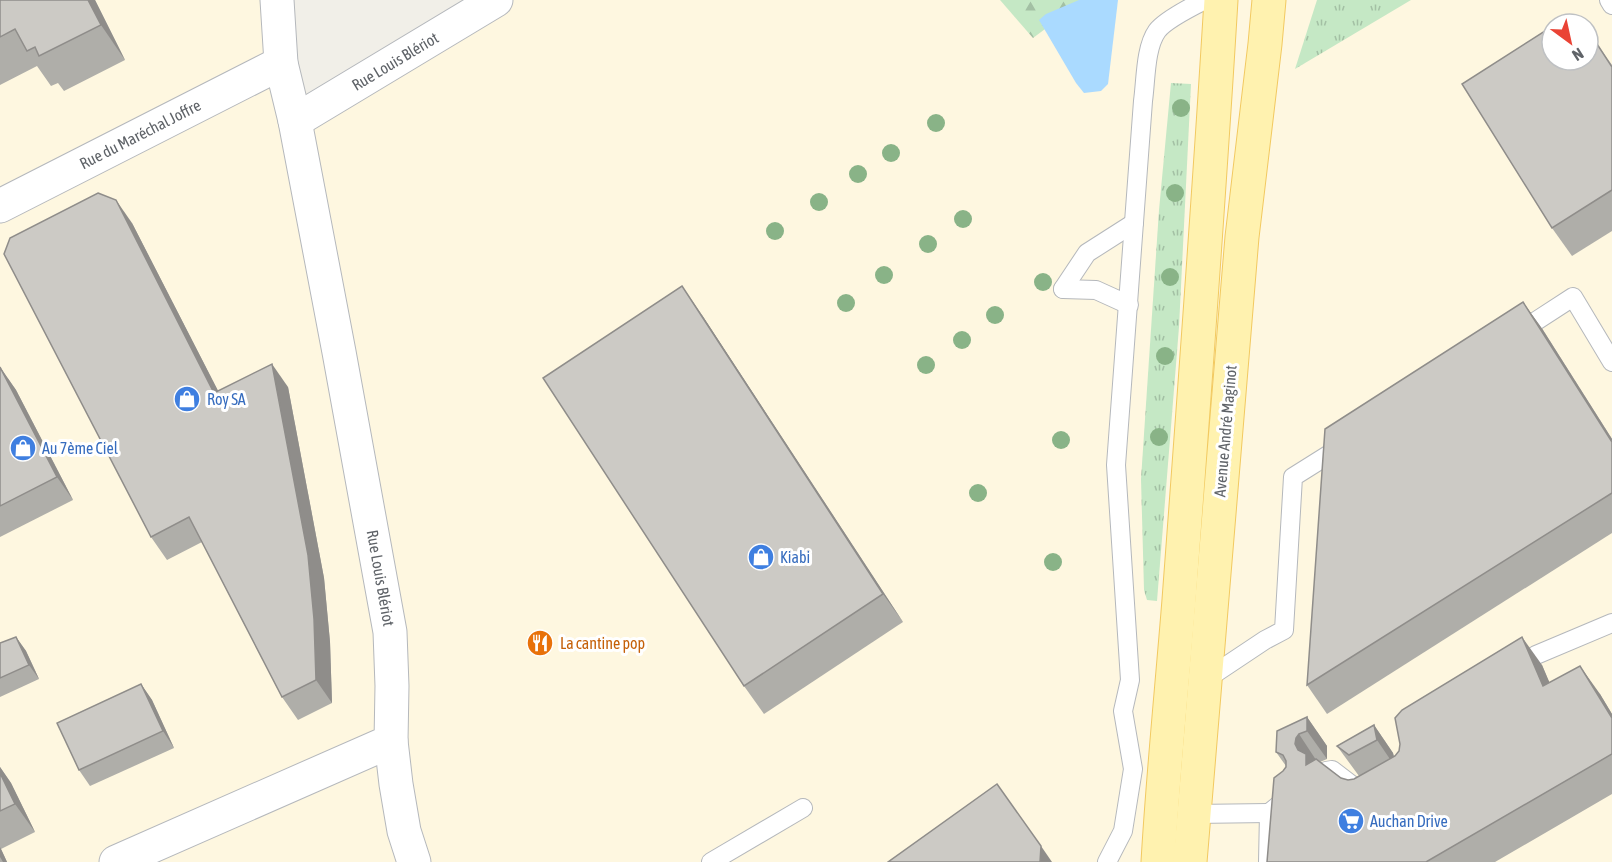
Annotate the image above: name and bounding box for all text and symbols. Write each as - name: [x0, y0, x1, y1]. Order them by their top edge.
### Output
- north arrow: [1540, 12, 1600, 72]
- street label: Rue Louis Blériot: [349, 28, 442, 94]
- text: N: [1569, 44, 1587, 65]
- street label: Rue du Maréchal Joffre: [76, 96, 204, 172]
- street label: Avenue André Maginot: [1210, 364, 1241, 498]
- shop icon: Roy SA: [172, 384, 202, 414]
- place label: Roy SA: [207, 390, 246, 409]
- shop icon: Au 7ème Ciel: [8, 433, 38, 463]
- place label: Au 7ème Ciel: [42, 439, 119, 457]
- street label: Rue Louis Blériot: [364, 528, 398, 628]
- shop icon: Kiabi: [746, 542, 776, 572]
- place label: Kiabi: [780, 548, 810, 566]
- restaurant icon: La cantine pop: [525, 628, 555, 658]
- place label: La cantine pop: [560, 634, 645, 653]
- supermarket icon: Auchan Drive: [1336, 806, 1366, 836]
- place label: Auchan Drive: [1370, 812, 1448, 830]

